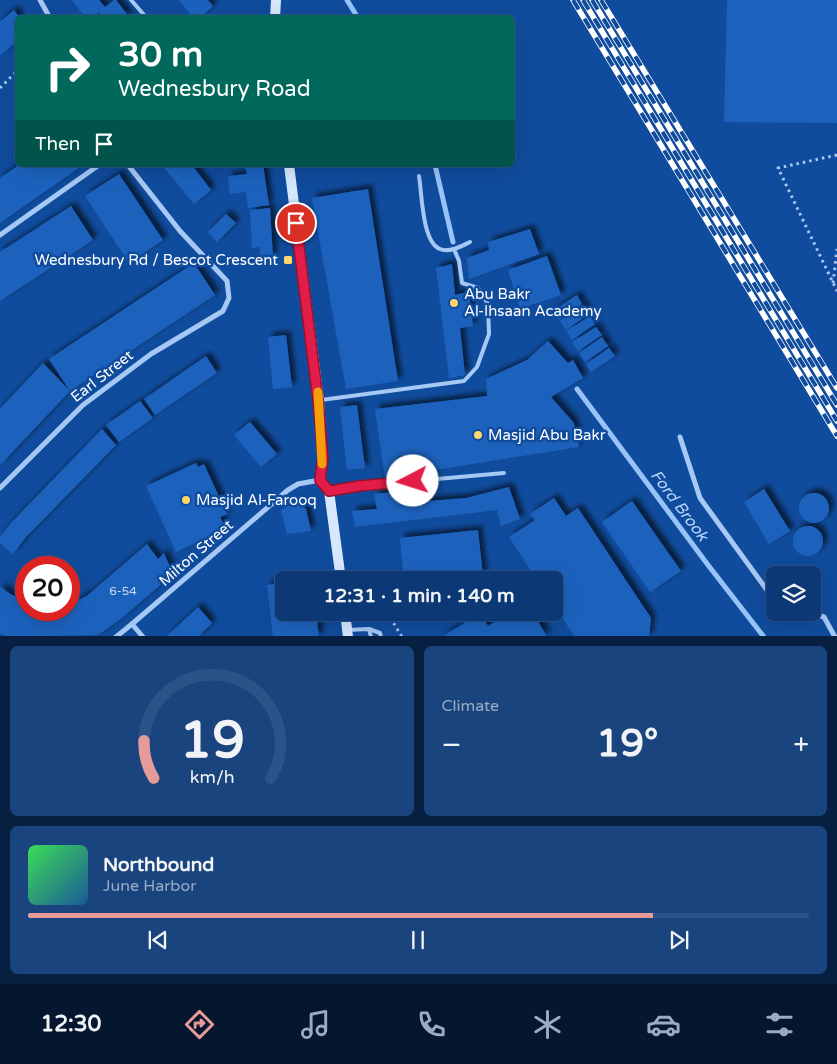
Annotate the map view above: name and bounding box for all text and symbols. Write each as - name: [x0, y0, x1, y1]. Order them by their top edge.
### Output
- text: 30 m: [118, 34, 203, 76]
- icon: right: [35, 35, 100, 100]
- text: Wednesbury Road: [118, 76, 311, 102]
- icon: arrive: [90, 130, 118, 158]
- text: Then: [35, 133, 80, 155]
- pin: [275, 202, 317, 244]
- icon: arrive: [282, 209, 310, 237]
- place label: Wednesbury Rd / Bescot Crescent: [35, 251, 278, 269]
- marker: Wednesbury Rd / Bescot Crescent: [282, 254, 294, 266]
- place label: Abu Bakr Al-Ihsaan Academy: [464, 285, 602, 320]
- marker: Abu Bakr Al-Ihsaan Academy: [448, 297, 460, 309]
- street label: Earl Street: [67, 346, 137, 406]
- place label: Masjid Abu Bakr: [488, 426, 606, 444]
- marker: Masjid Abu Bakr: [472, 429, 484, 441]
- position arrow: [386, 454, 438, 506]
- water label: Ford Brook: [646, 466, 713, 546]
- place label: Masjid Al-Farooq: [196, 491, 317, 509]
- marker: Masjid Al-Farooq: [180, 494, 192, 506]
- street label: Milton Street: [155, 516, 237, 590]
- speed limit sign: 20: [15, 556, 80, 621]
- map controls: [766, 566, 821, 621]
- button: layers: [766, 566, 821, 621]
- house number: 6-54: [109, 584, 137, 598]
- text: 12:31 · 1 min · 140 m: [323, 585, 515, 607]
- text: Climate: [442, 696, 499, 716]
- text: 19: [179, 709, 244, 772]
- text: 19°: [596, 721, 658, 767]
- text: −: [442, 728, 461, 762]
- text: +: [793, 728, 809, 762]
- text: km/h: [189, 767, 234, 788]
- text: Northbound: [103, 854, 214, 876]
- text: June Harbor: [103, 876, 196, 896]
- icon: previous: [144, 926, 172, 954]
- icon: pause: [404, 926, 432, 954]
- icon: next: [665, 926, 693, 954]
- icon: directions: [182, 1007, 217, 1042]
- icon: music: [298, 1007, 333, 1042]
- icon: phone: [414, 1007, 449, 1042]
- icon: climate: [530, 1007, 565, 1042]
- icon: car: [646, 1007, 681, 1042]
- icon: filters: [762, 1007, 797, 1042]
- text: 12:30: [40, 1011, 101, 1037]

